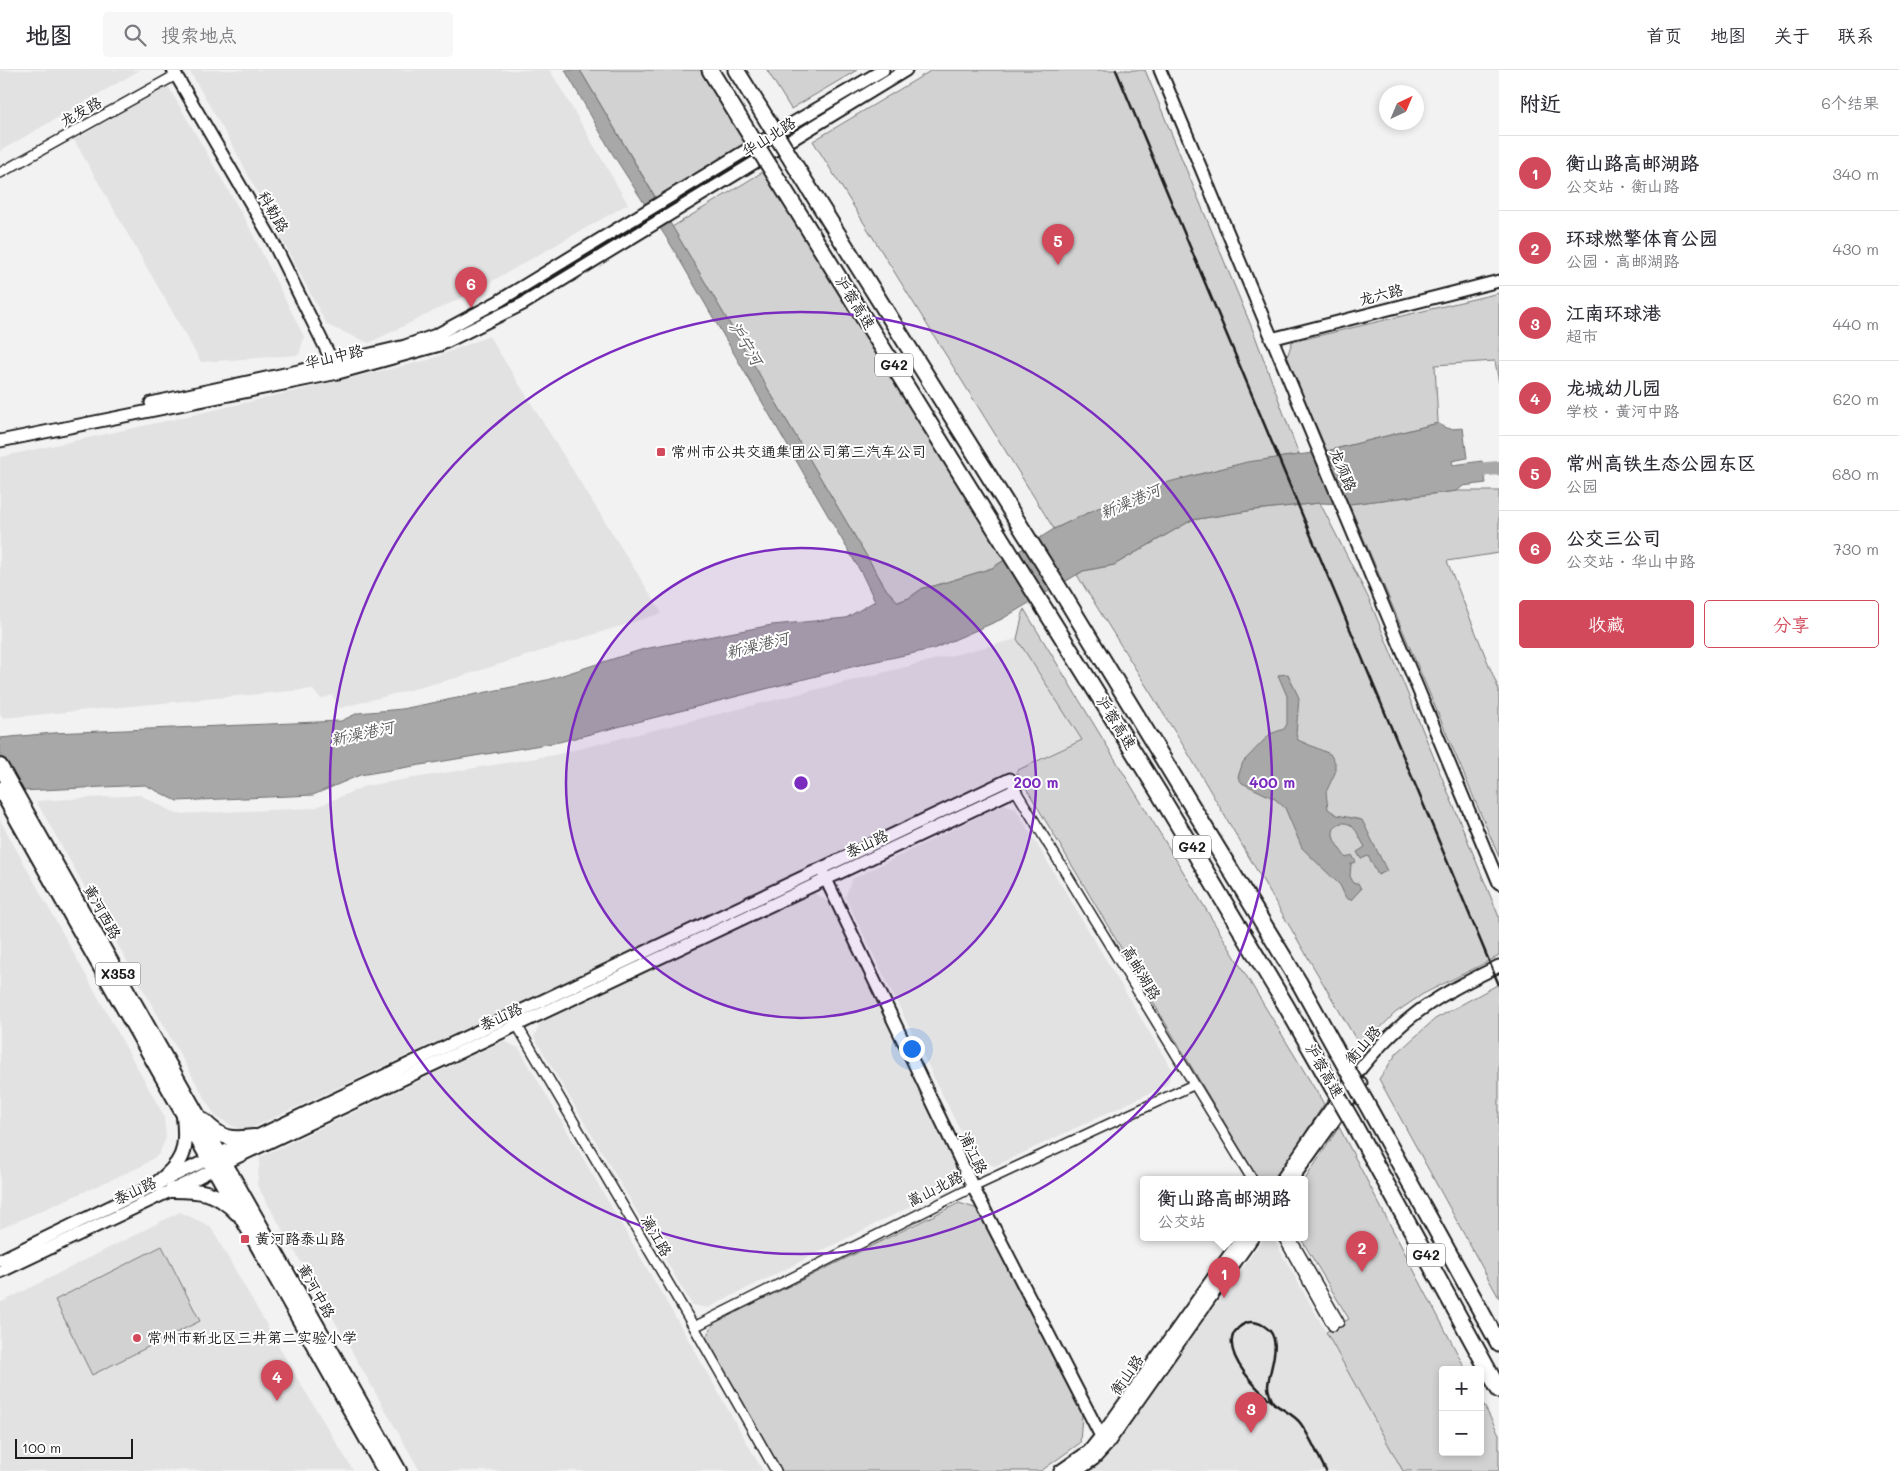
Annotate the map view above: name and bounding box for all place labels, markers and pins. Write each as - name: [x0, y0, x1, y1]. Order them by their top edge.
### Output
- pin: 5: [1042, 224, 1074, 265]
- pin: 6: [455, 267, 487, 308]
- place label: 常州市公共交通集团公司第三汽车公司: [671, 441, 926, 461]
- marker: 常州市公共交通集团公司第三汽车公司: [655, 446, 667, 458]
- centre of rings: [792, 774, 810, 792]
- place label: 黄河路泰山路: [255, 1228, 345, 1248]
- pin: 2: [1346, 1231, 1378, 1272]
- marker: 黄河路泰山路: [239, 1233, 251, 1245]
- pin: 1: [1208, 1257, 1240, 1298]
- place label: 常州市新北区三井第二实验小学: [147, 1327, 357, 1347]
- marker: 常州市新北区三井第二实验小学: [131, 1332, 143, 1344]
- pin: 4: [261, 1360, 293, 1401]
- pin: 3: [1235, 1392, 1267, 1433]

